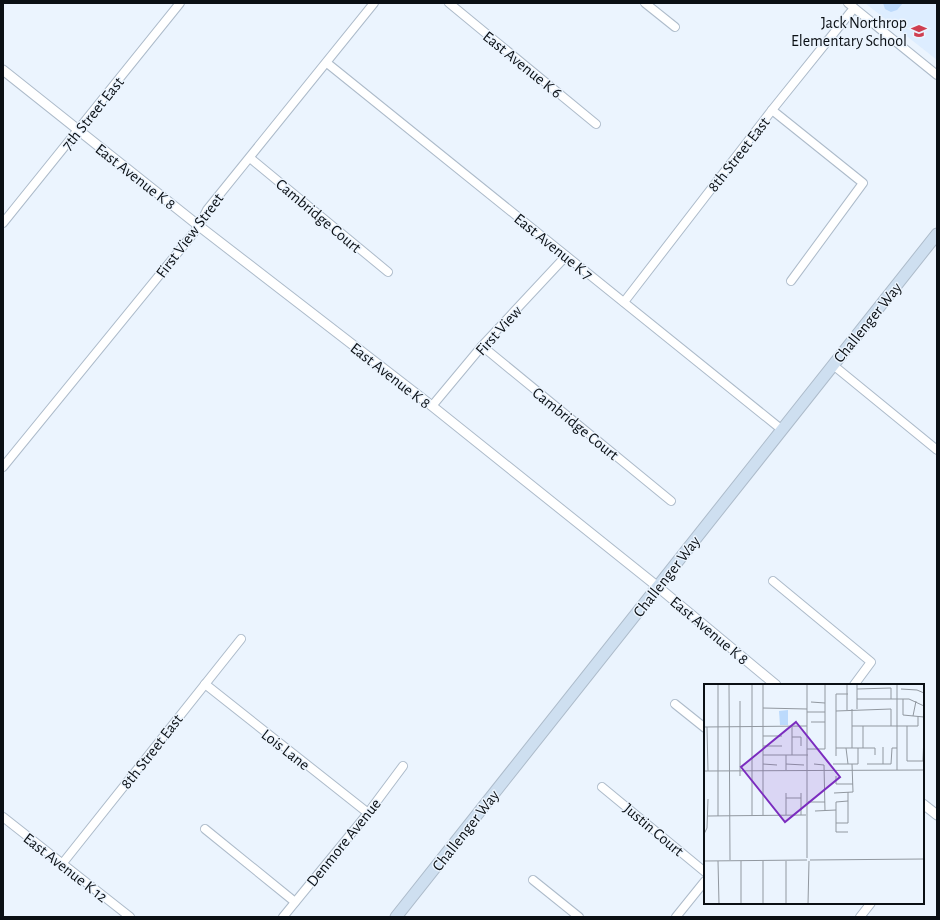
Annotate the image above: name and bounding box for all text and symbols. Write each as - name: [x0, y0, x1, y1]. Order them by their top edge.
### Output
- place label: Jack Northrop Elementary School: [791, 15, 907, 50]
- school or university icon: Jack Northrop Elementary School: [910, 22, 928, 40]
- street label: East Avenue K 6: [480, 28, 565, 101]
- street label: 7th Street East: [59, 74, 127, 153]
- street label: 8th Street East: [705, 114, 773, 195]
- street label: East Avenue K 8: [92, 141, 178, 213]
- street label: Cambridge Court: [273, 176, 364, 256]
- street label: First View Street: [153, 190, 227, 281]
- street label: East Avenue K 7: [511, 210, 596, 283]
- street label: Challenger Way: [831, 279, 906, 366]
- street label: First View: [472, 303, 525, 359]
- street label: East Avenue K 8: [347, 340, 433, 412]
- street label: Cambridge Court: [529, 384, 621, 463]
- street label: Challenger Way: [630, 533, 704, 621]
- street label: East Avenue K 8: [667, 594, 752, 668]
- inset map: [704, 684, 924, 904]
- street label: 8th Street East: [118, 711, 186, 792]
- street label: Lois Lane: [258, 726, 312, 773]
- street label: Challenger Way: [429, 787, 503, 875]
- street label: Denmore Avenue: [304, 796, 384, 890]
- street label: Justin Court: [620, 800, 686, 859]
- street label: East Avenue K 12: [20, 830, 110, 905]

